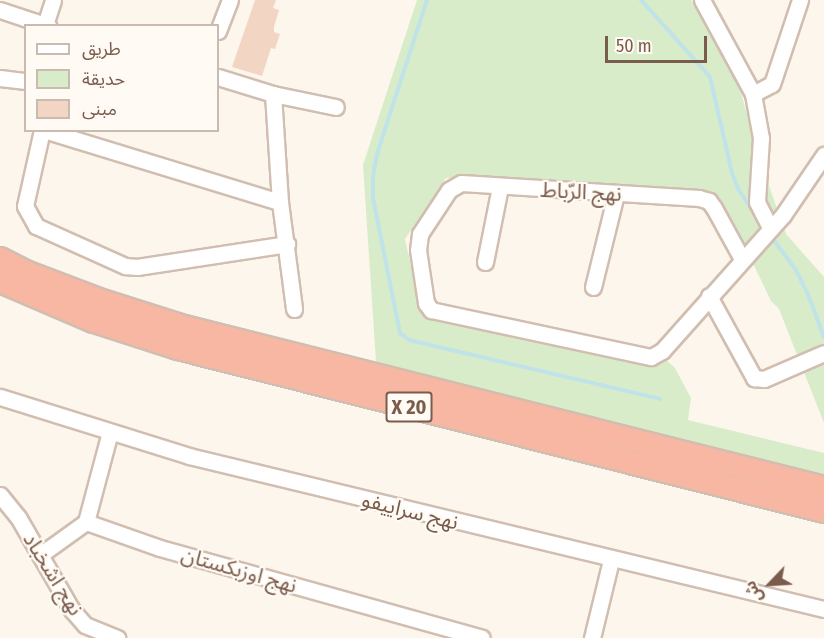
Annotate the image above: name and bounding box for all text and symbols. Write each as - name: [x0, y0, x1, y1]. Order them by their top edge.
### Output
- legend: [24, 24, 219, 132]
- scale bar: [608, 24, 710, 62]
- text: 50 m: [616, 35, 652, 57]
- text: طريق: [82, 38, 121, 60]
- text: حديقة: [82, 68, 125, 90]
- text: مبنى: [82, 98, 117, 120]
- street label: نهج الرّباط: [540, 177, 622, 207]
- road number: X 20: [385, 390, 433, 424]
- street label: نهج سراييفو: [359, 487, 461, 535]
- street label: نهج اشخباد: [18, 528, 88, 620]
- street label: نهج اوزبكستان: [178, 542, 300, 598]
- north arrow: [740, 554, 800, 614]
- text: ش: [740, 578, 766, 606]

